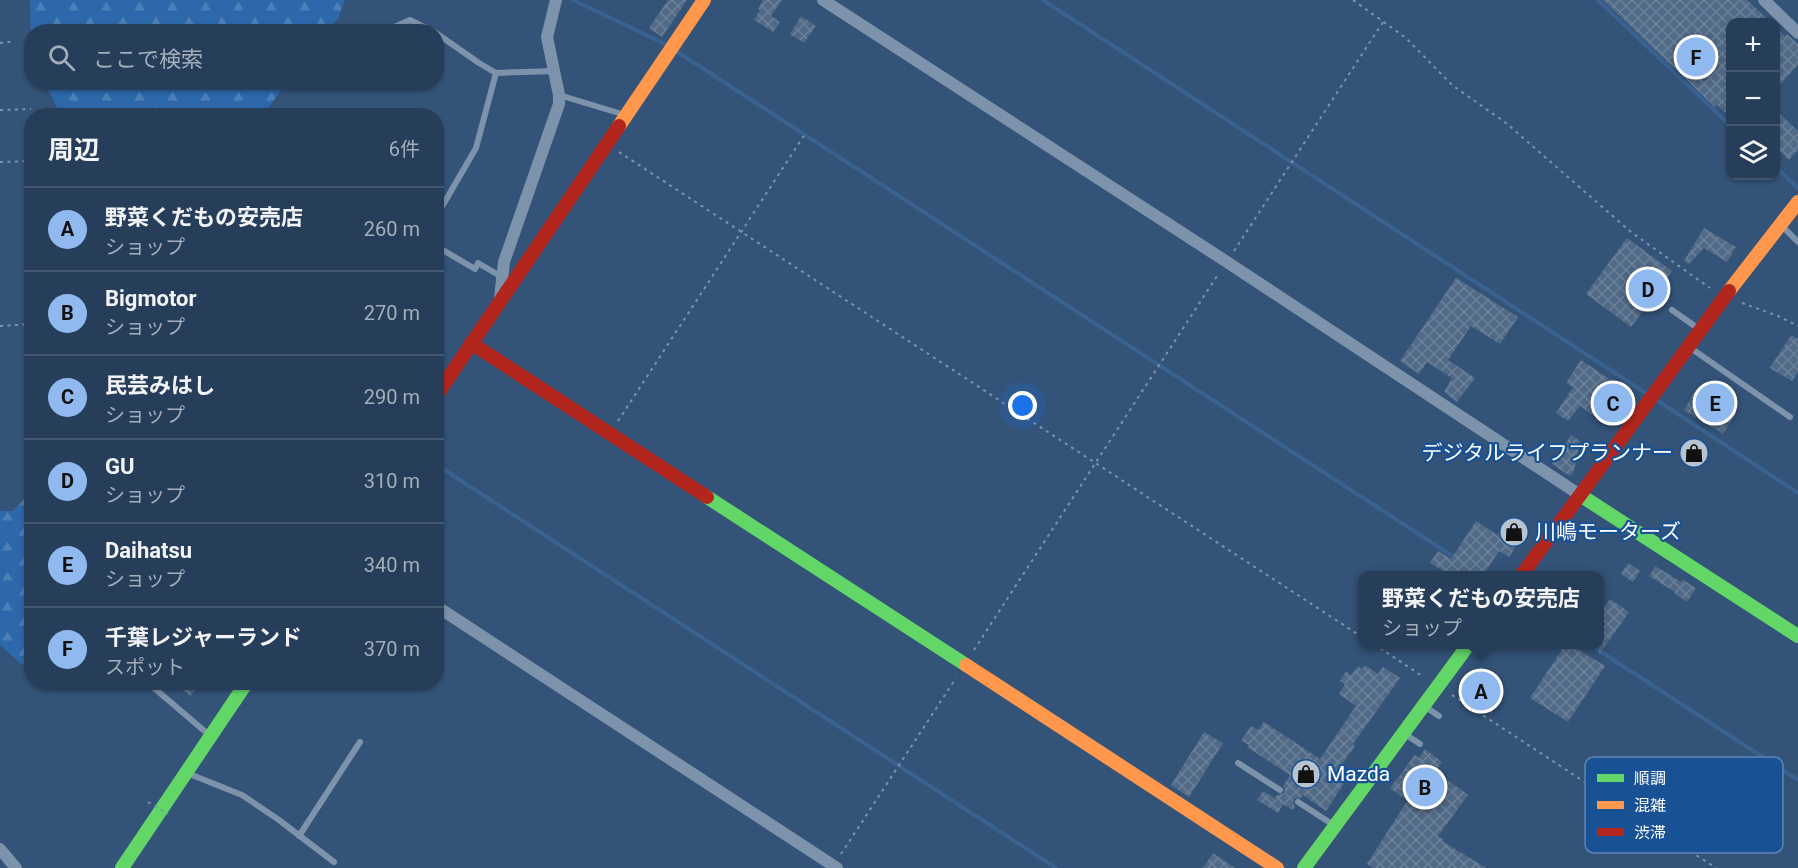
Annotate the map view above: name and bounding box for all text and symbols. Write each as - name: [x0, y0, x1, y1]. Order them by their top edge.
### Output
- map controls: [1726, 18, 1780, 180]
- button: +: [1726, 18, 1780, 72]
- search box: [24, 24, 444, 90]
- pin: F: [1676, 34, 1716, 80]
- icon: search: [45, 41, 78, 74]
- text: ここで検索: [93, 47, 203, 72]
- button: −: [1726, 72, 1780, 126]
- button: layers: [1726, 126, 1780, 180]
- text: 周辺: [48, 135, 100, 165]
- text: 6件: [389, 137, 420, 161]
- text: 野菜くだもの安売店: [105, 205, 303, 230]
- text: A: [61, 217, 74, 241]
- text: 260 m: [364, 217, 420, 241]
- text: ショップ: [105, 235, 185, 259]
- pin: D: [1628, 266, 1668, 312]
- text: Bigmotor: [105, 286, 197, 311]
- text: B: [61, 301, 74, 325]
- text: 270 m: [364, 301, 420, 325]
- text: ショップ: [105, 315, 185, 339]
- text: 民芸みはし: [105, 373, 215, 398]
- pin: C: [1594, 380, 1632, 426]
- pin: E: [1696, 380, 1734, 426]
- text: C: [61, 385, 74, 409]
- text: 290 m: [364, 385, 420, 409]
- your location: [1008, 391, 1037, 420]
- text: ショップ: [105, 403, 185, 427]
- shop icon: デジタルライフプランナー: [1678, 437, 1710, 469]
- place label: デジタルライフプランナー: [1421, 441, 1673, 465]
- text: GU: [105, 454, 135, 479]
- text: D: [61, 469, 74, 493]
- text: 310 m: [364, 469, 420, 493]
- text: ショップ: [105, 483, 185, 507]
- shop icon: 川嶋モーターズ: [1498, 516, 1530, 548]
- place label: 川嶋モーターズ: [1535, 520, 1681, 544]
- text: Daihatsu: [105, 538, 192, 563]
- text: E: [62, 553, 73, 577]
- text: 340 m: [364, 553, 420, 577]
- text: ショップ: [105, 567, 185, 591]
- popup: [1358, 571, 1604, 649]
- text: 野菜くだもの安売店: [1382, 586, 1580, 611]
- text: ショップ: [1382, 616, 1462, 640]
- text: 千葉レジャーランド: [105, 625, 302, 650]
- text: F: [62, 637, 73, 661]
- text: 370 m: [364, 637, 420, 661]
- text: スポット: [105, 655, 185, 679]
- pin: A: [1462, 668, 1500, 714]
- legend: [1585, 757, 1783, 853]
- shop icon: Mazda: [1290, 758, 1322, 790]
- place label: Mazda: [1327, 762, 1390, 786]
- pin: B: [1406, 764, 1444, 810]
- text: 順調: [1634, 769, 1666, 788]
- text: 混雑: [1634, 796, 1666, 815]
- text: 渋滞: [1634, 823, 1666, 842]

